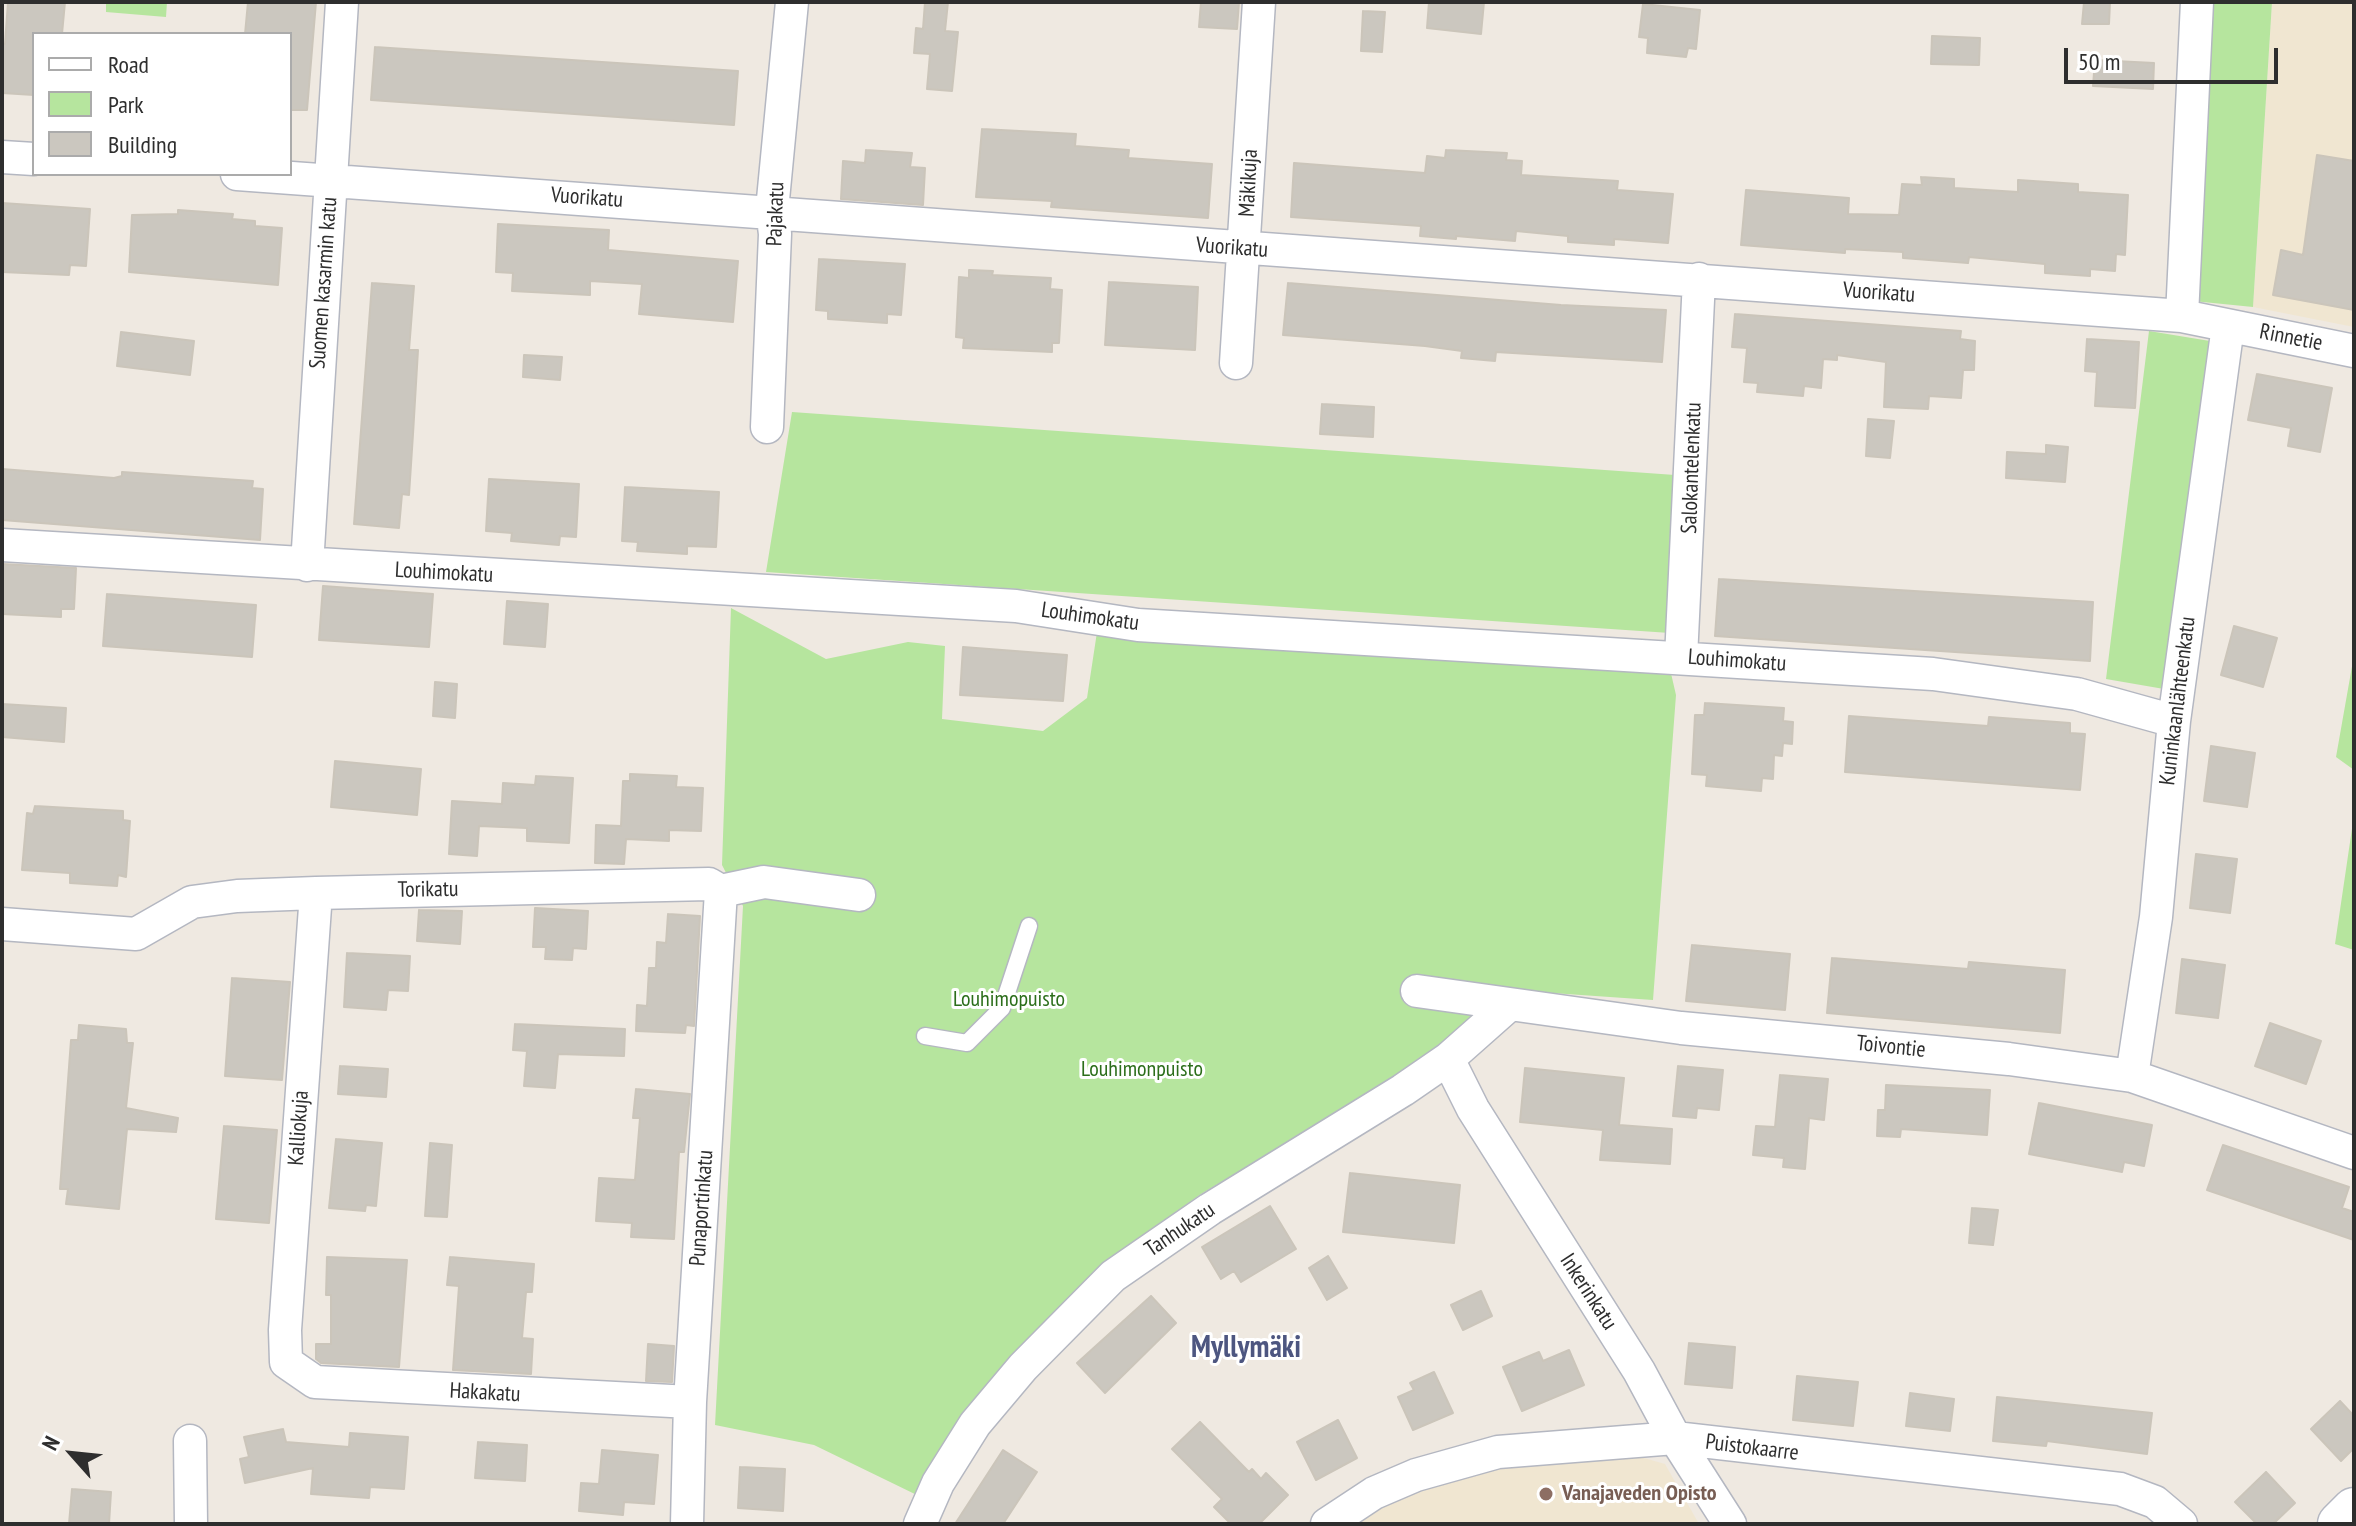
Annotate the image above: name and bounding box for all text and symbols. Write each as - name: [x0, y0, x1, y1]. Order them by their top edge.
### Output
- legend: [32, 32, 292, 176]
- scale bar: [2068, 32, 2282, 82]
- text: 50 m: [2078, 46, 2120, 77]
- text: Road: [108, 49, 149, 80]
- text: Park: [108, 89, 144, 120]
- text: Building: [108, 129, 177, 160]
- street label: Mäkikuja: [1234, 148, 1264, 218]
- street label: Pajakatu: [762, 181, 790, 247]
- street label: Vuorikatu: [550, 182, 624, 214]
- street label: Suomen kasarmin katu: [305, 196, 343, 370]
- street label: Vuorikatu: [1195, 232, 1269, 264]
- street label: Vuorikatu: [1842, 277, 1916, 309]
- street label: Rinnetie: [2257, 319, 2325, 357]
- street label: Salokantelenkatu: [1677, 402, 1707, 534]
- street label: Louhimokatu: [394, 557, 494, 589]
- street label: Louhimokatu: [1039, 597, 1141, 637]
- street label: Kuninkaanlähteenkatu: [2155, 615, 2201, 787]
- street label: Louhimokatu: [1687, 644, 1787, 678]
- street label: Torikatu: [397, 876, 459, 904]
- park label: Louhimopuisto: [953, 987, 1065, 1013]
- street label: Toivontie: [1855, 1030, 1927, 1064]
- park label: Louhimonpuisto: [1081, 1057, 1203, 1083]
- street label: Kalliokuja: [283, 1090, 315, 1166]
- street label: Punaportinkatu: [685, 1149, 719, 1267]
- street label: Tanhukatu: [1140, 1197, 1220, 1263]
- street label: Inkerinkatu: [1554, 1249, 1622, 1335]
- district label: Myllymäki: [1191, 1330, 1301, 1366]
- street label: Hakakatu: [449, 1378, 521, 1408]
- north arrow: [32, 1414, 112, 1494]
- street label: Puistokaarre: [1704, 1429, 1800, 1467]
- text: N: [35, 1431, 66, 1455]
- place label: Vanajaveden Opisto: [1562, 1481, 1717, 1507]
- marker: Vanajaveden Opisto: [1537, 1485, 1555, 1503]

